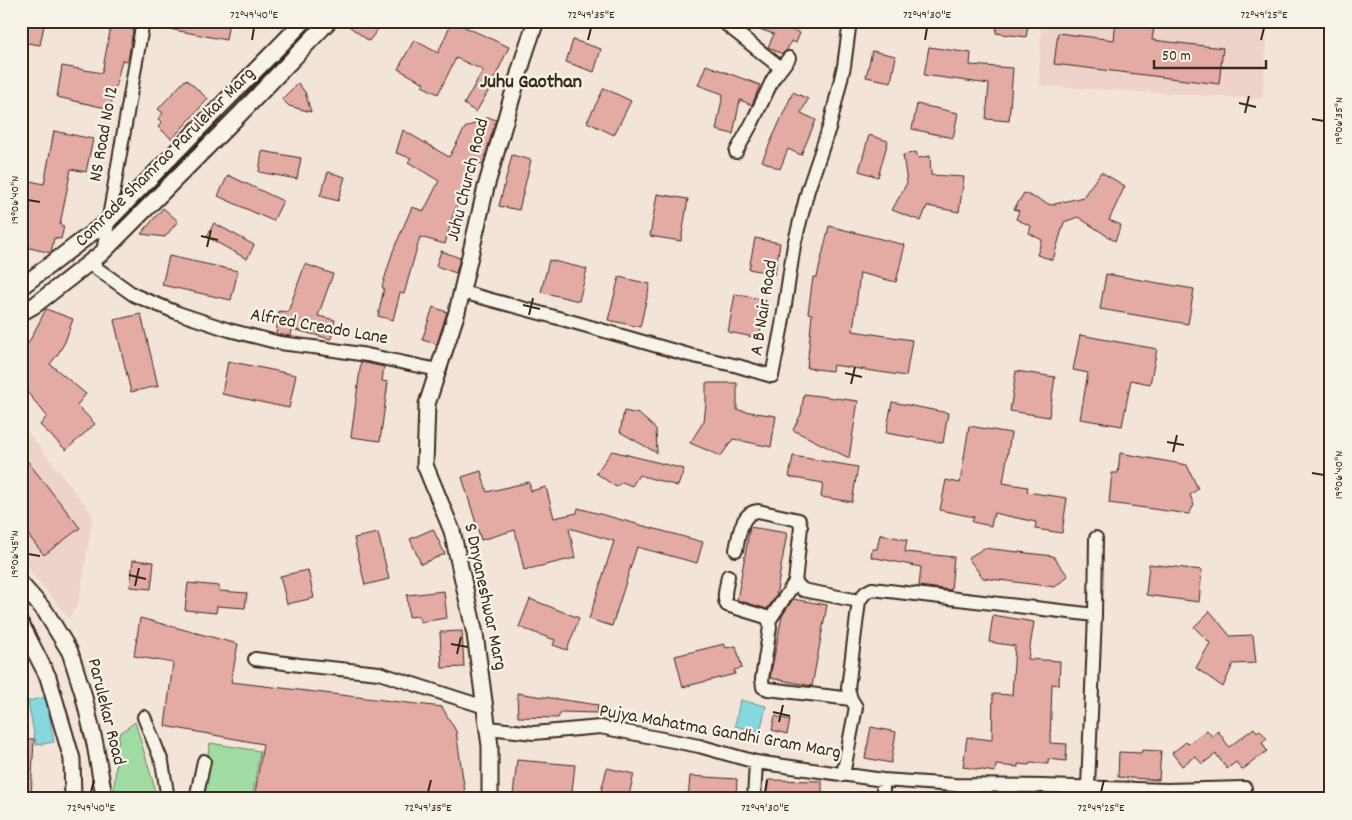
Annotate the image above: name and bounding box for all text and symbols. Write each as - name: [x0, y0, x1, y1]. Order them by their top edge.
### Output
- text: 72°49'40"E: [230, 7, 278, 24]
- text: 72°49'35"E: [567, 7, 615, 24]
- text: 72°49'30"E: [903, 7, 952, 24]
- text: 72°49'25"E: [1240, 7, 1288, 24]
- scale bar: [1154, 38, 1267, 70]
- text: 50 m: [1162, 46, 1191, 68]
- street label: Comrade Shamrao Parulekar Marg: [70, 62, 262, 254]
- district label: Juhu Gaothan: [480, 69, 582, 97]
- street label: NS Road No 12: [83, 84, 127, 184]
- text: 19°06'35"N: [1331, 97, 1348, 145]
- street label: Juhu Church Road: [441, 116, 497, 244]
- text: 19°06'40"N: [7, 176, 24, 224]
- street label: A B Nair Road: [744, 258, 786, 358]
- street label: Alfred Creado Lane: [248, 303, 390, 353]
- text: 19°06'40"N: [1331, 451, 1348, 499]
- street label: S Dnyaneshwar Marg: [455, 521, 513, 673]
- text: 19°06'45"N: [7, 530, 24, 578]
- street label: Parulekar Road: [79, 656, 131, 768]
- street label: Pujya Mahatma Gandhi Gram Marg: [597, 698, 843, 768]
- text: 72°49'40"E: [67, 800, 115, 817]
- text: 72°49'35"E: [404, 800, 452, 817]
- text: 72°49'30"E: [741, 800, 790, 817]
- text: 72°49'25"E: [1077, 800, 1125, 817]

